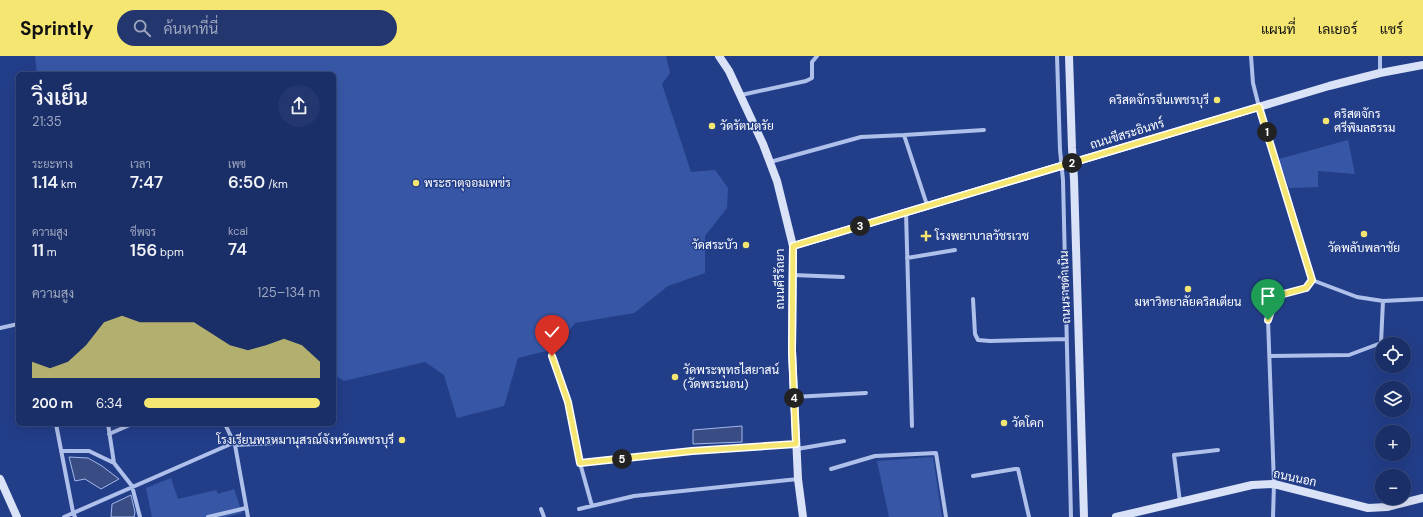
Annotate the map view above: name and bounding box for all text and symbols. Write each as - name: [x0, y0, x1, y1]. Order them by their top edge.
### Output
- search box: [117, 10, 397, 46]
- text: Sprintly: [20, 16, 93, 41]
- icon: search: [131, 17, 153, 39]
- text: ค้นหาที่นี่: [163, 19, 218, 39]
- text: แผนที่: [1261, 20, 1296, 38]
- text: เลเยอร์: [1318, 20, 1358, 38]
- text: แชร์: [1380, 20, 1403, 38]
- text: วิ่งเย็น: [32, 83, 88, 112]
- button: share: [278, 85, 320, 127]
- place label: คริสตจักรจีนเพชรบุรี: [1109, 92, 1209, 109]
- marker: คริสตจักรจีนเพชรบุรี: [1212, 95, 1222, 105]
- place label: ดริสตจักร ศรีพิมลธรรม: [1334, 106, 1396, 136]
- text: 21:35: [32, 113, 62, 130]
- street label: ถนนขีสระอินทร์: [1088, 115, 1166, 153]
- marker: ดริสตจักร ศรีพิมลธรรม: [1321, 116, 1331, 126]
- place label: วัดรัตนตรัย: [720, 118, 774, 134]
- marker: วัดรัตนตรัย: [707, 121, 717, 131]
- pin: 1: [1257, 122, 1277, 142]
- text: 1: [1265, 125, 1269, 139]
- pin: 2: [1062, 153, 1082, 173]
- text: 2: [1069, 156, 1075, 170]
- text: ระยะทาง: [32, 157, 73, 171]
- text: เวลา: [130, 157, 151, 171]
- text: เพซ: [228, 157, 246, 171]
- text: 1.14: [32, 171, 58, 193]
- text: 7:47: [130, 171, 163, 193]
- text: 6:50: [228, 171, 265, 193]
- place label: พระธาตุจอมเพข่ร: [424, 175, 511, 192]
- text: km: [58, 177, 76, 191]
- text: /km: [265, 177, 288, 191]
- marker: พระธาตุจอมเพข่ร: [411, 178, 421, 188]
- pin: 3: [850, 216, 870, 236]
- text: 3: [857, 219, 863, 233]
- text: kcal: [228, 224, 248, 238]
- text: ความสูง: [32, 225, 68, 239]
- text: ชีพจร: [130, 225, 156, 239]
- place label: โรงพยาบาลวัชรเวช: [934, 228, 1029, 244]
- marker: วัดพลับพลาชัย: [1359, 229, 1369, 239]
- marker: โรงพยาบาลวัชรเวช: [920, 230, 932, 242]
- place label: วัดสระบัว: [692, 237, 738, 253]
- text: 74: [228, 238, 247, 260]
- text: 11: [32, 239, 44, 261]
- text: 156: [130, 239, 157, 261]
- marker: วัดสระบัว: [741, 240, 751, 250]
- place label: วัดพลับพลาชัย: [1328, 240, 1400, 256]
- text: m: [44, 245, 57, 259]
- text: bpm: [157, 245, 184, 259]
- street label: ถนนคีรีรัถยา: [772, 249, 788, 309]
- street label: ถนนราชดำเนิน: [1056, 250, 1074, 324]
- pin: [1251, 279, 1285, 320]
- text: 125–134 m: [257, 284, 320, 301]
- marker: มหาวิทยาลัยคริสเตียน: [1183, 284, 1193, 294]
- text: ความสูง: [32, 285, 74, 302]
- icon: arrive: [1257, 285, 1279, 307]
- place label: มหาวิทยาลัยคริสเตียน: [1135, 294, 1242, 310]
- pin: [535, 315, 569, 356]
- icon: check: [541, 321, 563, 343]
- map controls: [1375, 337, 1411, 505]
- button: locate: [1375, 337, 1411, 373]
- place label: วัดพระพุทธไสยาสน์ (วัดพระนอน): [683, 362, 779, 392]
- marker: วัดพระพุทธไสยาสน์ (วัดพระนอน): [670, 372, 680, 382]
- button: layers: [1375, 381, 1411, 417]
- pin: 4: [784, 388, 804, 408]
- text: 4: [790, 391, 798, 405]
- text: 200 m: [32, 395, 73, 412]
- text: 6:34: [96, 395, 122, 412]
- place label: วัดโคก: [1012, 415, 1044, 431]
- marker: วัดโคก: [999, 418, 1009, 428]
- button: +: [1375, 425, 1411, 461]
- place label: โรงเรียนพรหมานุสรณ์จังหวัดเพชรบุรี: [216, 432, 394, 449]
- marker: โรงเรียนพรหมานุสรณ์จังหวัดเพชรบุรี: [397, 435, 407, 445]
- pin: 5: [612, 449, 632, 469]
- text: 5: [619, 452, 625, 466]
- street label: ถนนนอก: [1272, 466, 1318, 490]
- button: −: [1375, 469, 1411, 505]

